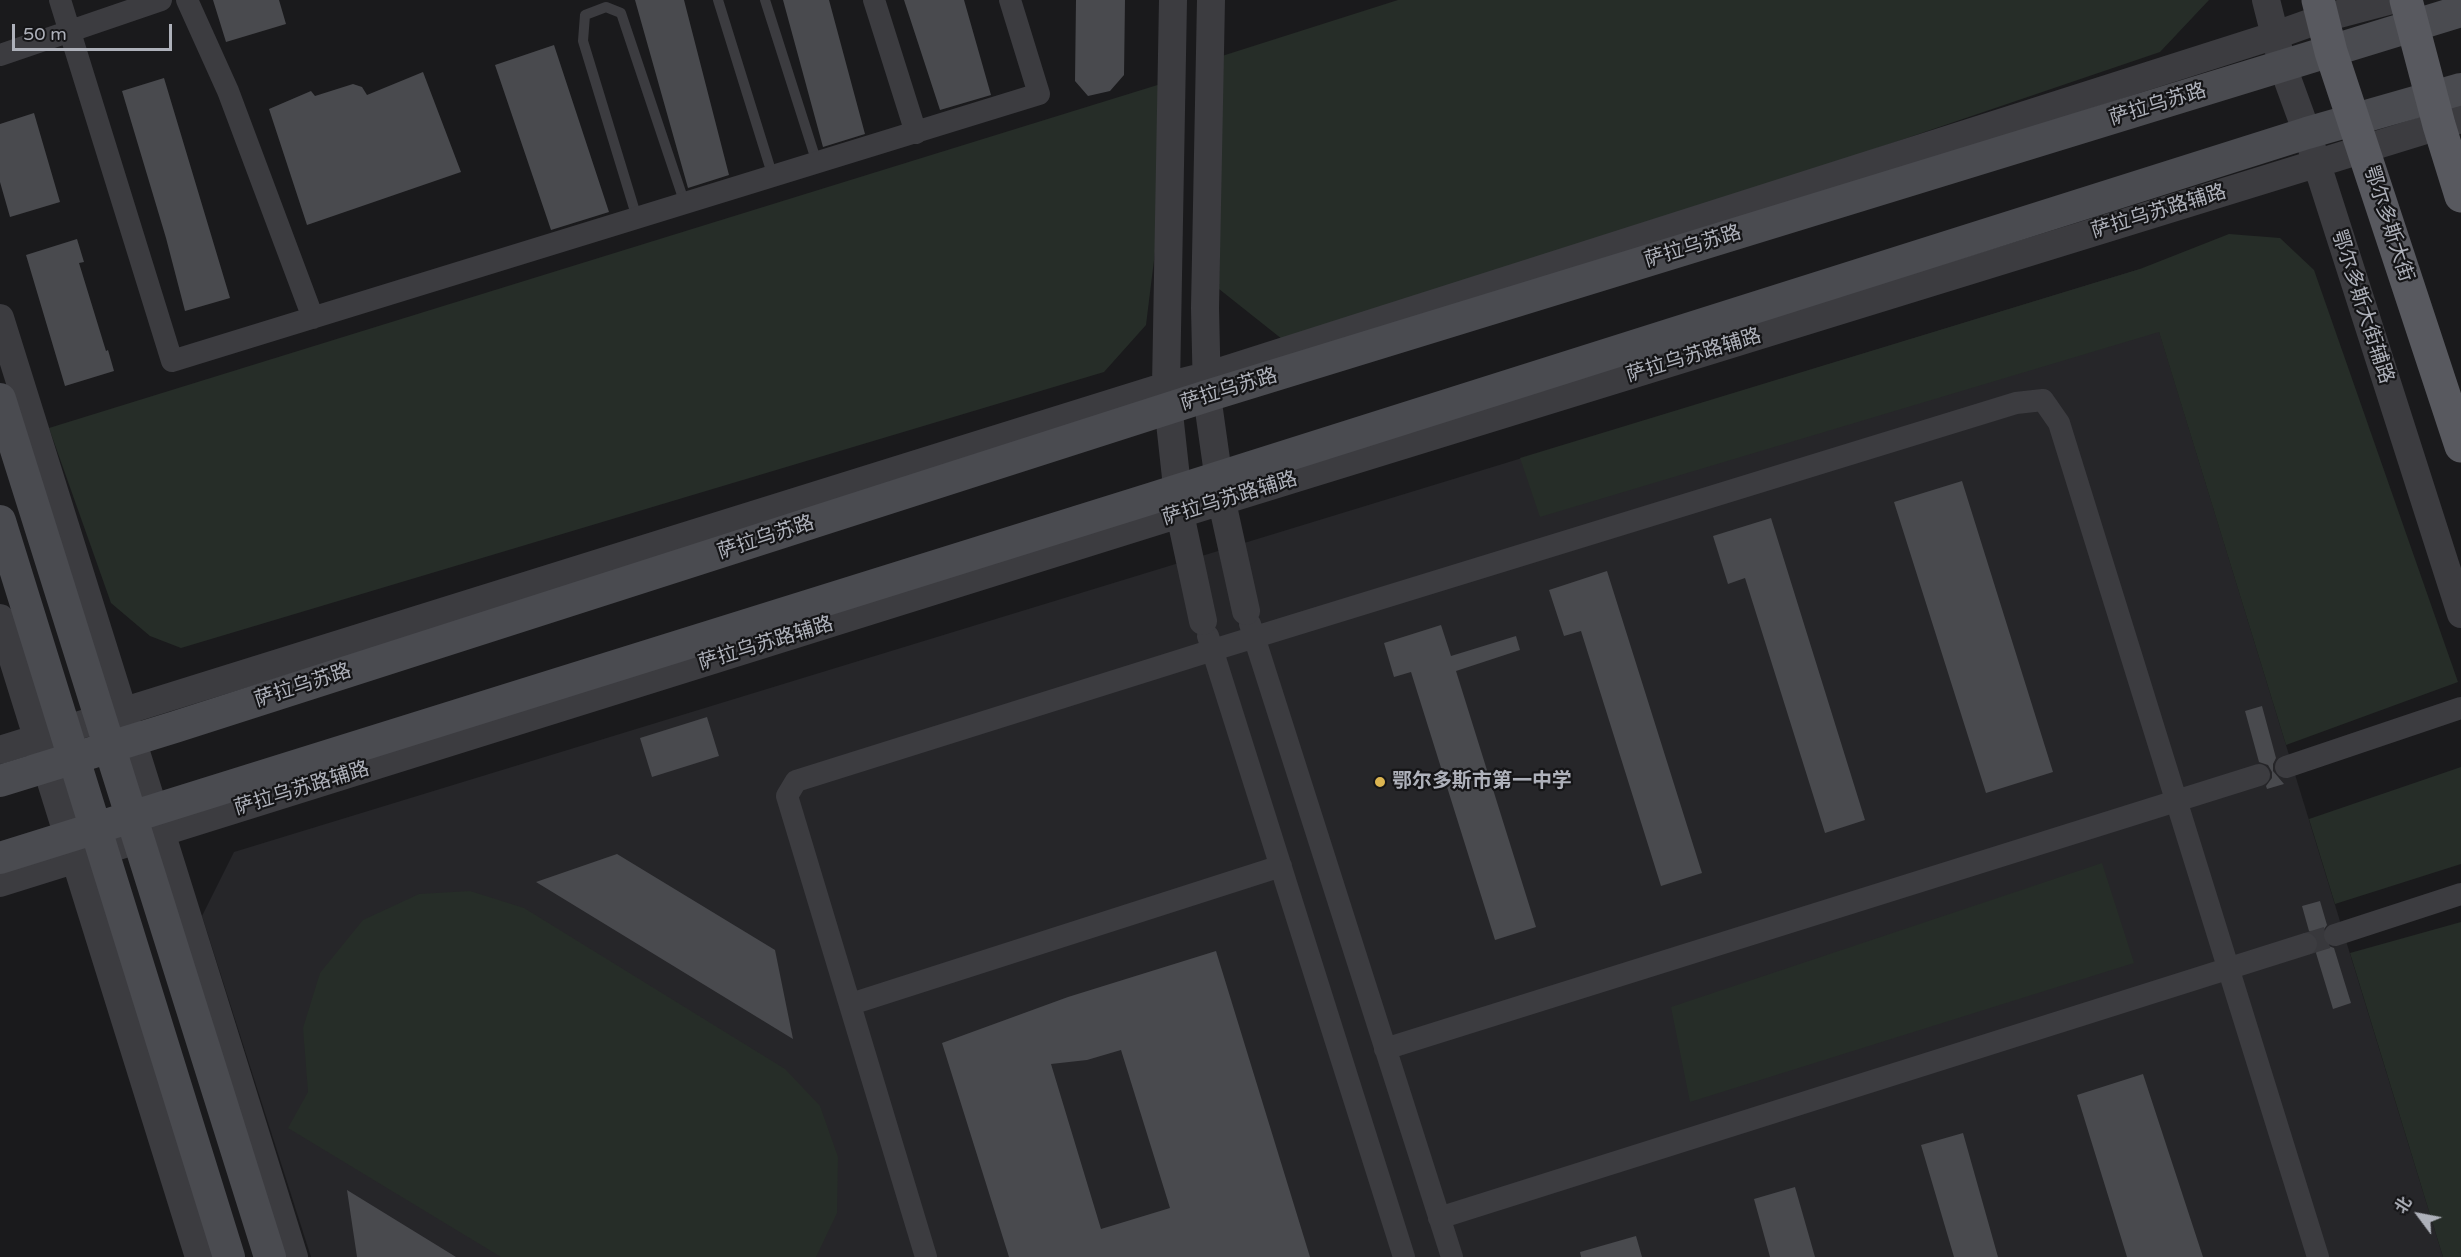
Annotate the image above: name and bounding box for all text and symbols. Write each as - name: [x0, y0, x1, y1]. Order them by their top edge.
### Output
- scale bar: [15, 12, 176, 50]
- text: 50 m: [23, 23, 67, 45]
- street label: 萨拉乌苏路: [2107, 79, 2209, 131]
- street label: 鄂尔多斯大街: [2358, 163, 2418, 285]
- street label: 萨拉乌苏路辅路: [2089, 180, 2229, 244]
- street label: 萨拉乌苏路: [1642, 221, 1744, 273]
- street label: 鄂尔多斯大街辅路: [2326, 227, 2398, 387]
- street label: 萨拉乌苏路辅路: [1624, 324, 1764, 388]
- street label: 萨拉乌苏路: [1178, 364, 1280, 416]
- street label: 萨拉乌苏路辅路: [1160, 467, 1300, 531]
- street label: 萨拉乌苏路: [715, 511, 817, 565]
- street label: 萨拉乌苏路辅路: [696, 612, 836, 676]
- street label: 萨拉乌苏路: [252, 659, 354, 713]
- street label: 萨拉乌苏路辅路: [232, 757, 372, 821]
- place label: 鄂尔多斯市第一中学: [1392, 770, 1572, 794]
- marker: 鄂尔多斯市第一中学: [1373, 775, 1387, 789]
- north arrow: [2389, 1185, 2449, 1245]
- text: 北: [2391, 1193, 2416, 1218]

